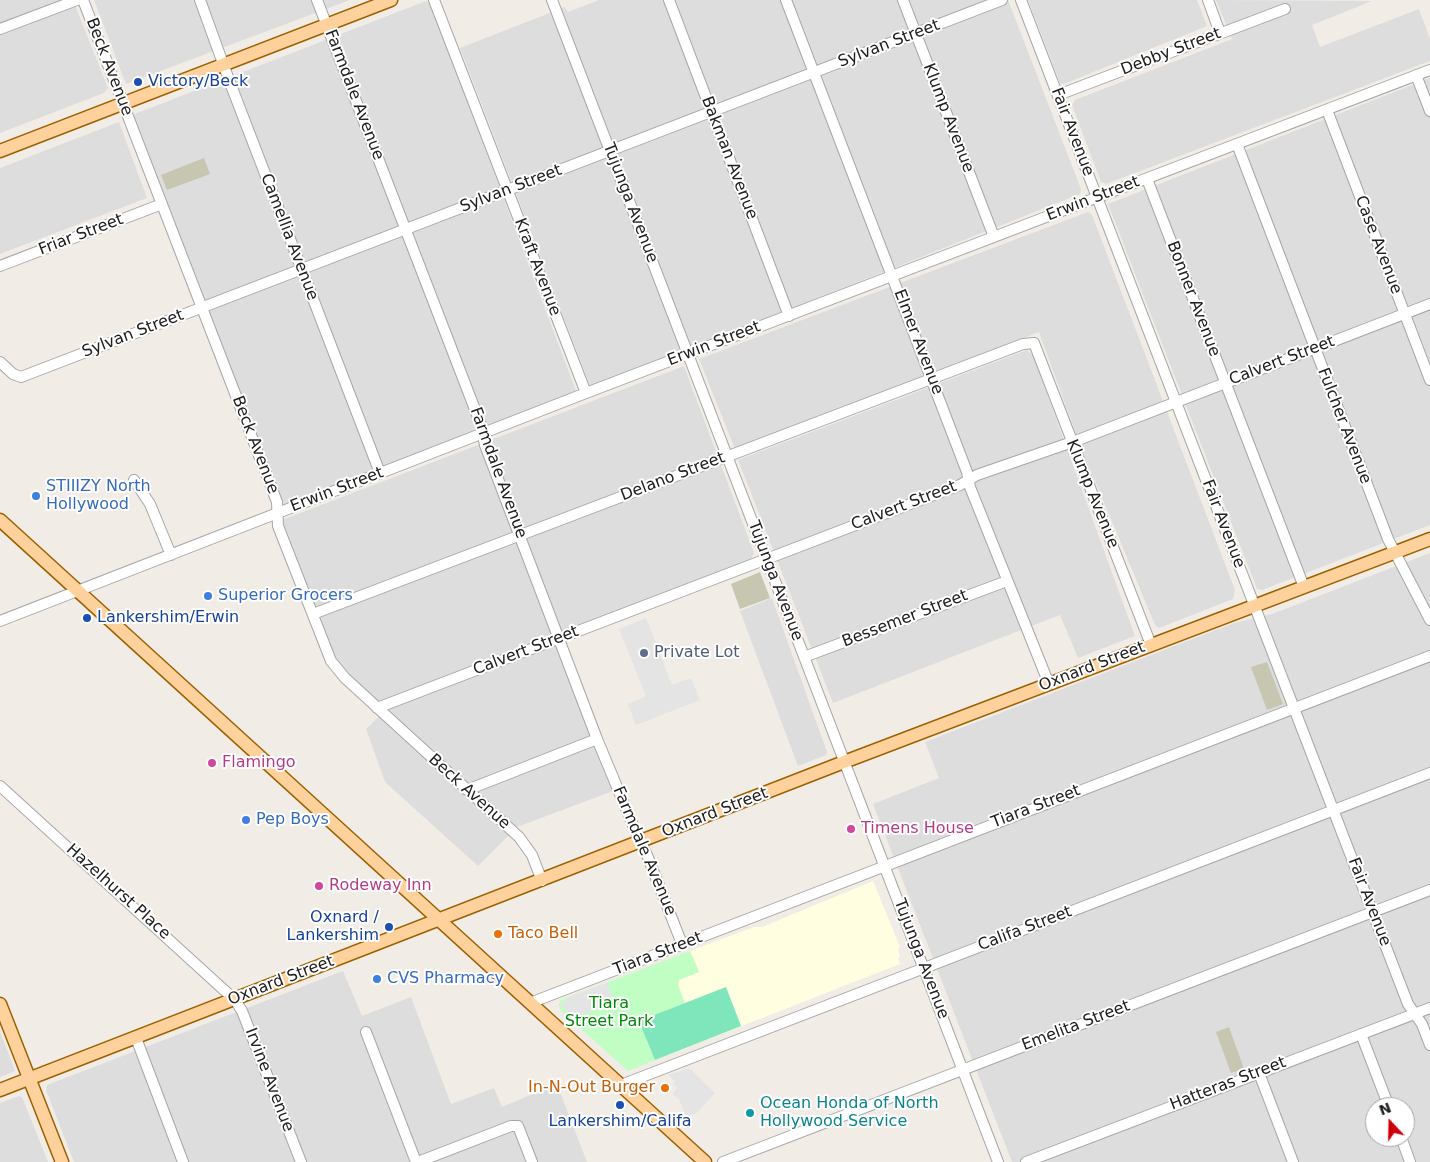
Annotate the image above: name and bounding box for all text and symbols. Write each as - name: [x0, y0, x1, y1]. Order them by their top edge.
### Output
- street label: Beck Avenue: [82, 15, 136, 119]
- street label: Sylvan Street: [836, 16, 942, 72]
- street label: Debby Street: [1118, 24, 1224, 80]
- street label: Farmdale Avenue: [320, 27, 388, 163]
- street label: Klump Avenue: [918, 61, 978, 175]
- place label: Victory/Beck: [148, 72, 248, 92]
- marker: Victory/Beck: [132, 76, 144, 88]
- street label: Fair Avenue: [1046, 85, 1098, 179]
- street label: Bakman Avenue: [697, 94, 761, 222]
- street label: Tujunga Avenue: [598, 140, 662, 266]
- street label: Sylvan Street: [458, 161, 564, 217]
- street label: Camellia Avenue: [256, 171, 322, 303]
- street label: Erwin Street: [1044, 172, 1142, 226]
- street label: Case Avenue: [1350, 193, 1406, 297]
- street label: Friar Street: [36, 210, 126, 260]
- street label: Kraft Avenue: [510, 215, 564, 319]
- street label: Bonner Avenue: [1162, 239, 1224, 359]
- street label: Elmer Avenue: [889, 287, 947, 397]
- street label: Sylvan Street: [80, 306, 186, 362]
- street label: Erwin Street: [665, 317, 763, 371]
- street label: Calvert Street: [1227, 332, 1337, 390]
- street label: Fulcher Avenue: [1313, 365, 1375, 487]
- street label: Beck Avenue: [228, 393, 282, 497]
- street label: Farmdale Avenue: [465, 405, 531, 541]
- street label: Klump Avenue: [1061, 437, 1123, 551]
- street label: Delano Street: [618, 448, 728, 506]
- street label: Erwin Street: [288, 463, 386, 517]
- place label: STIIIZY North Hollywood: [46, 477, 151, 515]
- street label: Calvert Street: [849, 477, 959, 535]
- street label: Fair Avenue: [1197, 477, 1249, 571]
- marker: STIIIZY North Hollywood: [30, 490, 42, 502]
- street label: Tujunga Avenue: [743, 518, 807, 644]
- place label: Superior Grocers: [218, 586, 353, 606]
- street label: Bessemer Street: [839, 586, 971, 652]
- marker: Superior Grocers: [202, 590, 214, 602]
- place label: Lankershim/Erwin: [97, 608, 239, 628]
- marker: Lankershim/Erwin: [81, 612, 93, 624]
- street label: Calvert Street: [471, 622, 581, 680]
- street label: Oxnard Street: [1036, 638, 1148, 696]
- place label: Private Lot: [654, 643, 740, 663]
- marker: Private Lot: [638, 647, 650, 659]
- street label: Beck Avenue: [424, 750, 514, 834]
- place label: Flamingo: [222, 753, 296, 773]
- marker: Flamingo: [206, 757, 218, 769]
- street label: Tiara Street: [989, 781, 1083, 833]
- street label: Farmdale Avenue: [608, 784, 680, 918]
- street label: Oxnard Street: [659, 784, 771, 842]
- place label: Pep Boys: [256, 810, 329, 830]
- marker: Pep Boys: [240, 814, 252, 826]
- place label: Timens House: [861, 819, 974, 839]
- marker: Timens House: [845, 823, 857, 835]
- street label: Hazelhurst Place: [62, 840, 174, 944]
- street label: Fair Avenue: [1343, 855, 1395, 949]
- place label: Rodeway Inn: [329, 876, 432, 896]
- marker: Rodeway Inn: [313, 880, 325, 892]
- street label: Tujunga Avenue: [889, 896, 953, 1022]
- street label: Califa Street: [975, 902, 1075, 956]
- place label: Oxnard / Lankershim: [287, 908, 379, 946]
- marker: Oxnard / Lankershim: [383, 921, 395, 933]
- place label: Taco Bell: [508, 924, 578, 944]
- marker: Taco Bell: [492, 928, 504, 940]
- street label: Tiara Street: [611, 928, 705, 980]
- street label: Oxnard Street: [225, 952, 337, 1010]
- place label: CVS Pharmacy: [387, 969, 504, 989]
- marker: CVS Pharmacy: [371, 973, 383, 985]
- park label: Tiara Street Park: [565, 994, 653, 1032]
- street label: Emelita Street: [1019, 997, 1133, 1055]
- street label: Irvine Avenue: [240, 1025, 298, 1135]
- street label: Hatteras Street: [1167, 1053, 1289, 1115]
- place label: In-N-Out Burger: [528, 1078, 655, 1098]
- marker: In-N-Out Burger: [659, 1082, 671, 1094]
- place label: Ocean Honda of North Hollywood Service: [760, 1094, 939, 1132]
- north arrow: [1365, 1097, 1415, 1147]
- marker: Lankershim/Califa: [614, 1099, 626, 1111]
- text: N: [1377, 1099, 1393, 1118]
- marker: Ocean Honda of North Hollywood Service: [744, 1107, 756, 1119]
- place label: Lankershim/Califa: [548, 1112, 692, 1132]

